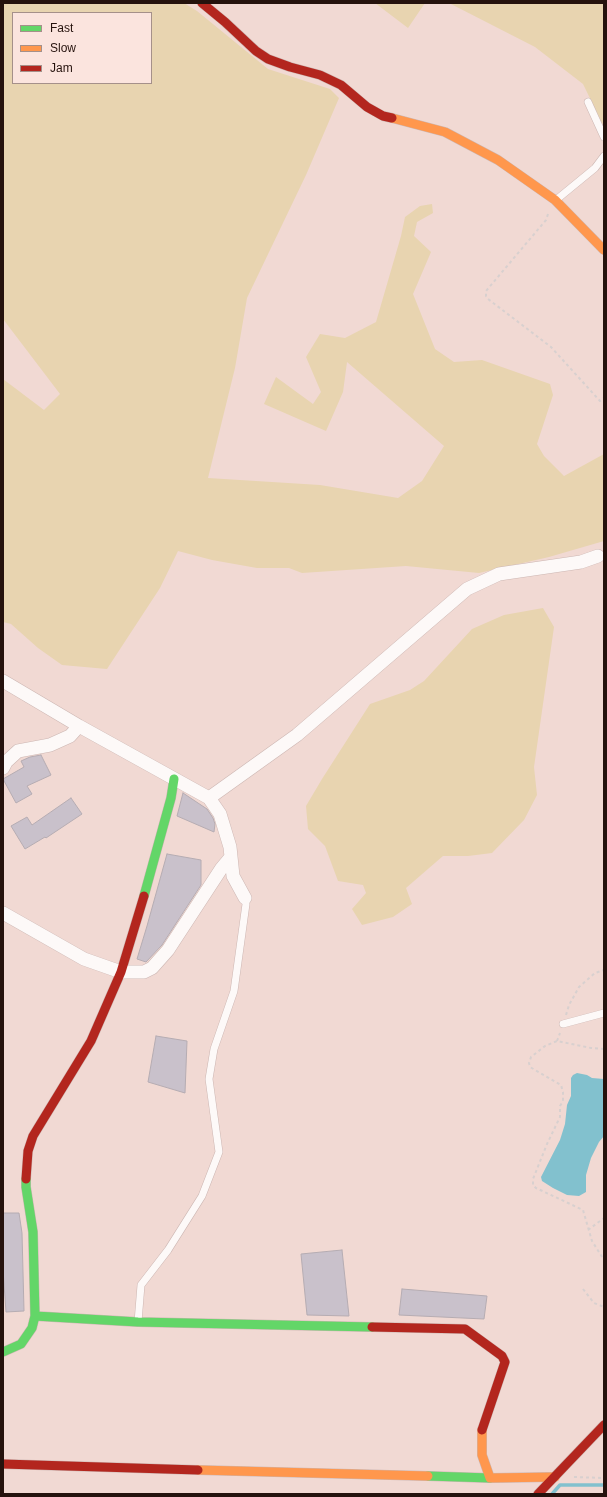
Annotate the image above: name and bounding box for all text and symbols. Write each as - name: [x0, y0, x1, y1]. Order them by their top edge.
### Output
- legend: [12, 12, 152, 84]
- text: Fast: [50, 21, 73, 35]
- text: Slow: [50, 41, 76, 55]
- text: Jam: [50, 61, 73, 75]

